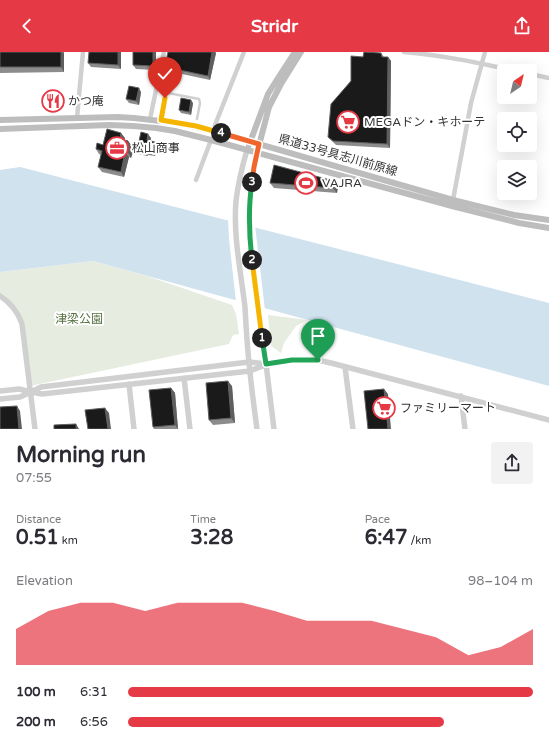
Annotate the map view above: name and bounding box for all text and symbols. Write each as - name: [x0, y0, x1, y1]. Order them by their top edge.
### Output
- icon: back: [16, 15, 38, 37]
- text: Stridr: [251, 15, 298, 37]
- icon: share: [511, 15, 533, 37]
- pin: [148, 57, 182, 98]
- icon: check: [154, 63, 176, 85]
- north arrow: [497, 64, 537, 104]
- map controls: [497, 64, 537, 200]
- restaurant icon: かつ庵: [40, 88, 66, 114]
- place label: かつ庵: [68, 94, 104, 108]
- supermarket icon: MEGAドン・キホーテ: [335, 109, 361, 135]
- button: locate: [497, 112, 537, 152]
- place label: MEGAドン・キホーテ: [364, 115, 485, 129]
- pin: 4: [211, 123, 231, 143]
- text: 4: [218, 126, 224, 139]
- street label: 県道33号具志川前原線: [277, 131, 399, 179]
- office icon: 松山商事: [104, 135, 130, 161]
- place label: 松山商事: [132, 141, 180, 155]
- button: layers: [497, 160, 537, 200]
- sports icon: VAJRA: [293, 170, 319, 196]
- pin: 3: [242, 172, 262, 192]
- text: 3: [249, 175, 255, 188]
- place label: VAJRA: [322, 176, 362, 190]
- pin: 2: [242, 250, 262, 270]
- text: 2: [249, 253, 255, 266]
- park label: 津梁公園: [55, 312, 103, 326]
- pin: [301, 319, 335, 360]
- icon: arrive: [307, 325, 329, 347]
- pin: 1: [252, 328, 272, 348]
- text: 1: [259, 331, 265, 344]
- supermarket icon: ファミリーマート: [371, 395, 397, 421]
- place label: ファミリーマート: [400, 401, 496, 415]
- text: Morning run: [16, 442, 146, 468]
- button: share: [491, 442, 533, 484]
- text: 07:55: [16, 470, 52, 486]
- text: Distance: [16, 513, 61, 526]
- text: Time: [190, 513, 216, 526]
- text: Pace: [365, 513, 390, 526]
- text: 0.51: [16, 526, 59, 550]
- text: 3:28: [190, 526, 233, 550]
- text: 6:47: [365, 526, 408, 550]
- text: km: [59, 534, 78, 547]
- text: /km: [408, 534, 431, 547]
- text: Elevation: [16, 573, 73, 589]
- text: 98–104 m: [468, 573, 533, 589]
- text: 100 m: [16, 684, 56, 700]
- text: 6:31: [80, 684, 108, 700]
- text: 200 m: [16, 714, 56, 730]
- text: 6:56: [80, 714, 108, 730]

